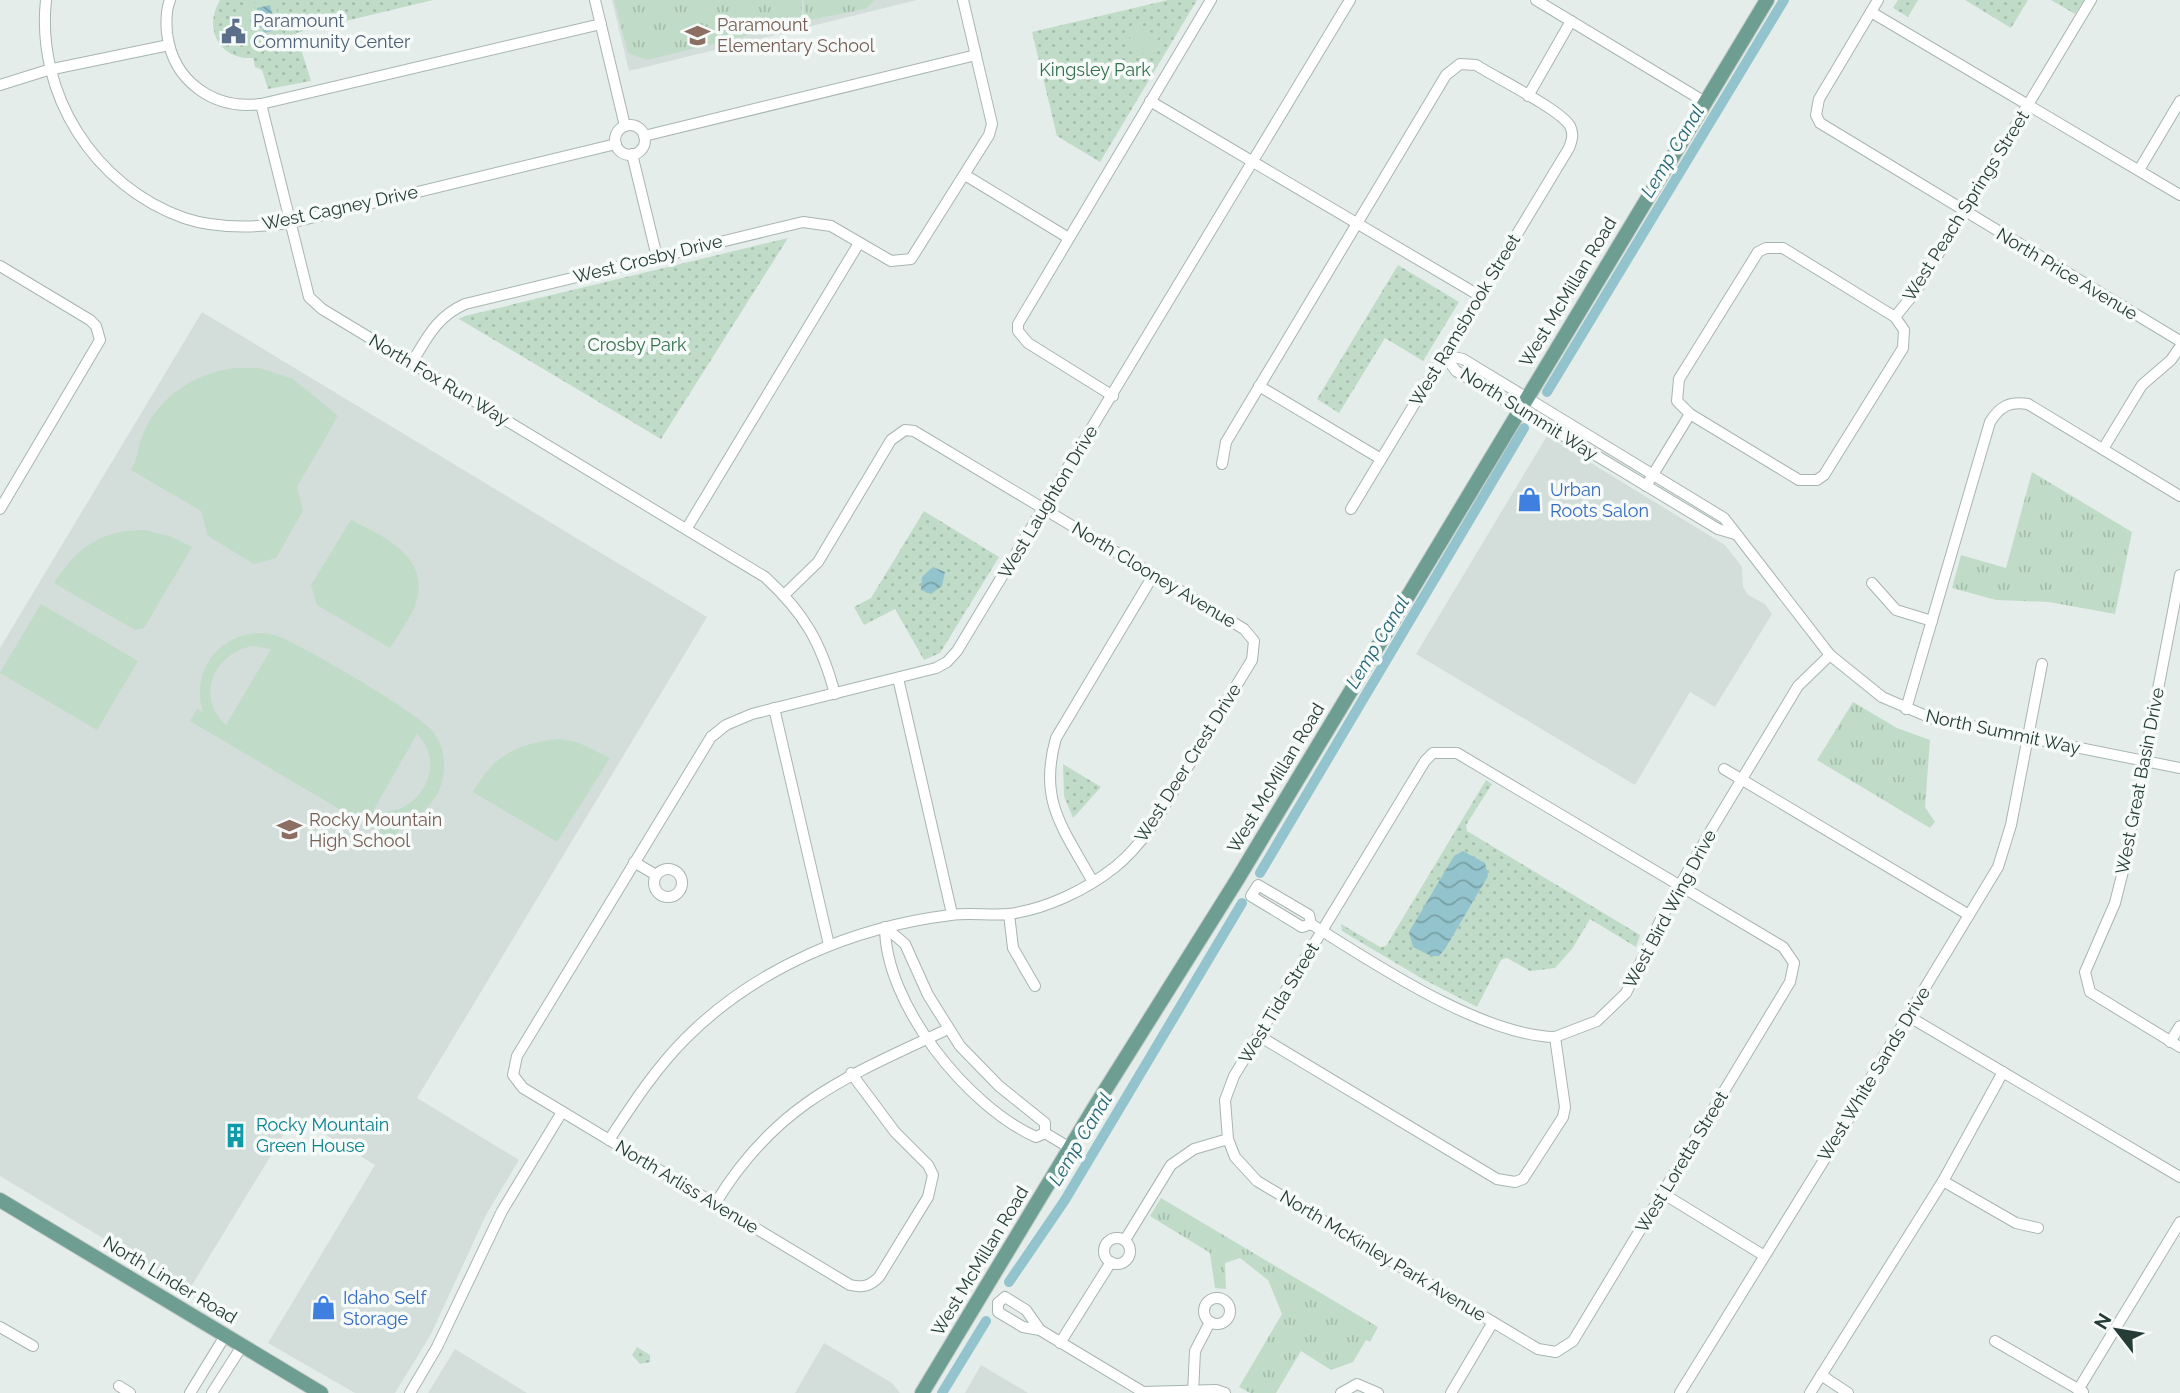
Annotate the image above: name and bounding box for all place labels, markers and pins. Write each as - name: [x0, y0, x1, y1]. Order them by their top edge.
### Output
- place label: Paramount Community Center: [253, 10, 411, 52]
- place label: Paramount Elementary School: [717, 14, 875, 56]
- public building icon: Paramount Community Center: [219, 17, 247, 45]
- school or university icon: Paramount Elementary School: [683, 21, 711, 49]
- place label: Urban Roots Salon: [1550, 479, 1649, 521]
- shop icon: Urban Roots Salon: [1516, 486, 1544, 514]
- place label: Rocky Mountain High School: [309, 809, 442, 851]
- school or university icon: Rocky Mountain High School: [275, 816, 303, 844]
- place label: Rocky Mountain Green House: [256, 1114, 389, 1156]
- building icon: Rocky Mountain Green House: [222, 1121, 250, 1149]
- place label: Idaho Self Storage: [343, 1287, 428, 1329]
- shop icon: Idaho Self Storage: [309, 1294, 337, 1322]

